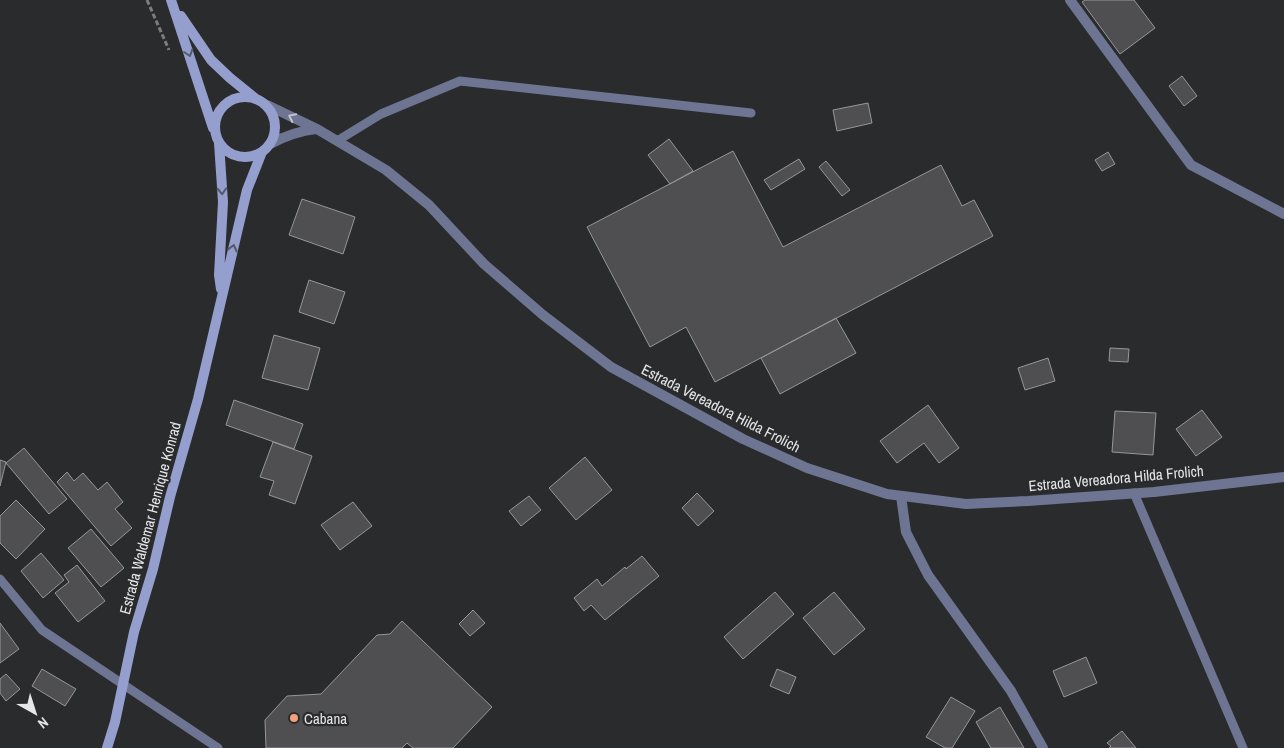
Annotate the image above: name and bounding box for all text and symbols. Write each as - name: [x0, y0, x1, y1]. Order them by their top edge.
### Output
- one-way arrow: [183, 48, 193, 56]
- one-way arrow: [288, 113, 297, 123]
- one-way arrow: [217, 188, 228, 196]
- one-way arrow: [227, 243, 238, 252]
- street label: Estrada Vereadora Hilda Frolich: [638, 359, 804, 457]
- street label: Estrada Waldemar Henrique Konrad: [114, 419, 186, 617]
- street label: Estrada Vereadora Hilda Frolich: [1028, 460, 1204, 496]
- north arrow: [10, 688, 60, 738]
- place label: Cabana: [304, 708, 347, 729]
- marker: Cabana: [288, 712, 300, 724]
- text: N: [34, 713, 52, 733]

